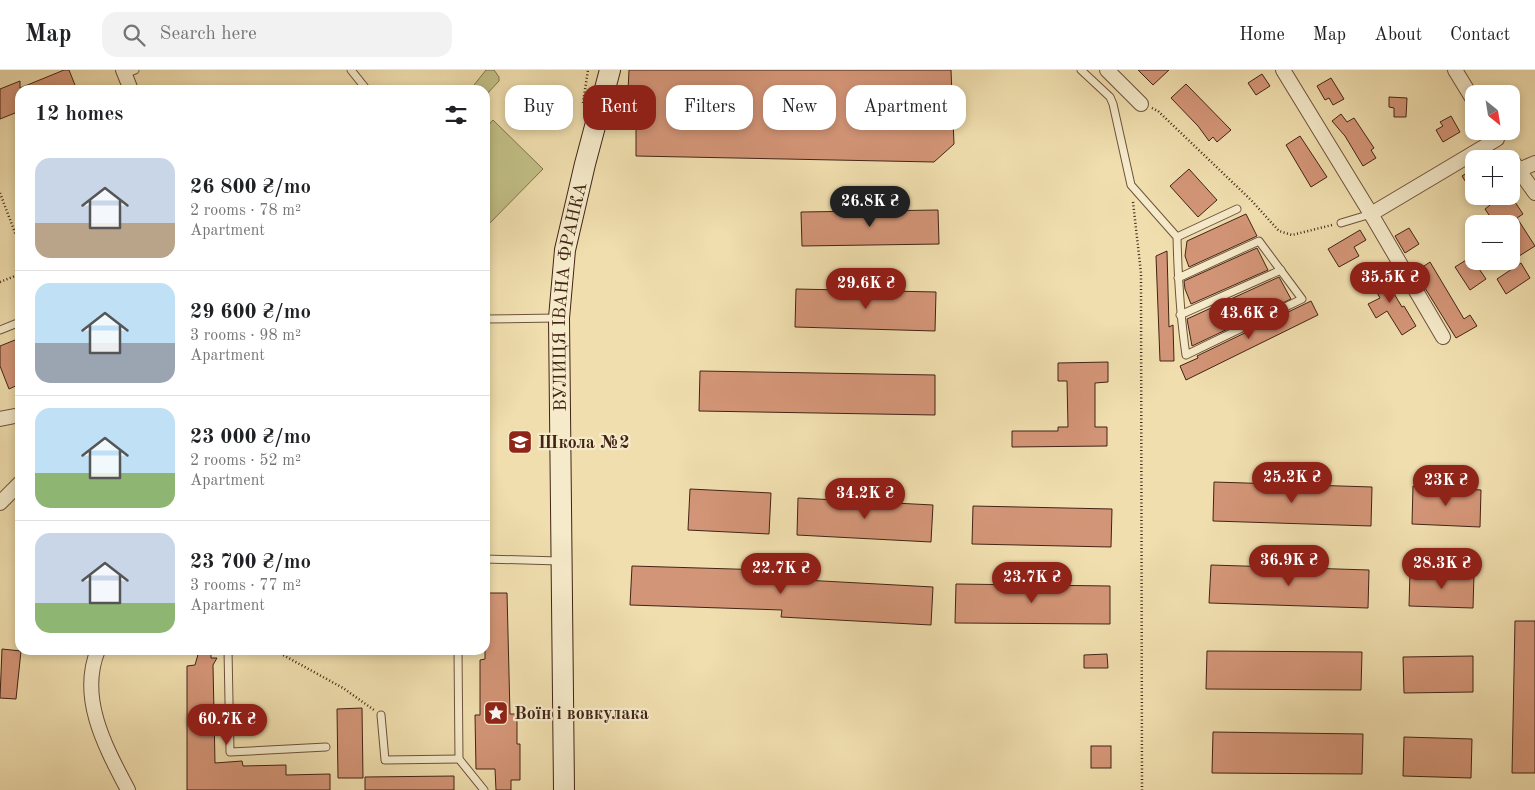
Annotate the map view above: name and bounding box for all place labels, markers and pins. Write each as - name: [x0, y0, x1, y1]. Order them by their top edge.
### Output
- pin: 26.8K ₴: [824, 186, 916, 228]
- pin: 35.5K ₴: [1344, 262, 1436, 304]
- pin: 29.6K ₴: [820, 268, 912, 310]
- pin: 43.6K ₴: [1203, 298, 1295, 340]
- school or university icon: Школа №2: [507, 429, 533, 455]
- place label: Школа №2: [538, 434, 630, 452]
- pin: 25.2K ₴: [1246, 462, 1338, 504]
- pin: 23K ₴: [1411, 464, 1481, 507]
- pin: 34.2K ₴: [819, 478, 911, 520]
- pin: 36.9K ₴: [1243, 544, 1335, 587]
- pin: 28.3K ₴: [1396, 548, 1488, 590]
- pin: 22.7K ₴: [735, 552, 827, 595]
- pin: 23.7K ₴: [986, 562, 1078, 604]
- place icon: Воїн і вовкулака: [483, 700, 509, 726]
- pin: 60.7K ₴: [181, 704, 273, 746]
- place label: Воїн і вовкулака: [514, 705, 649, 723]

